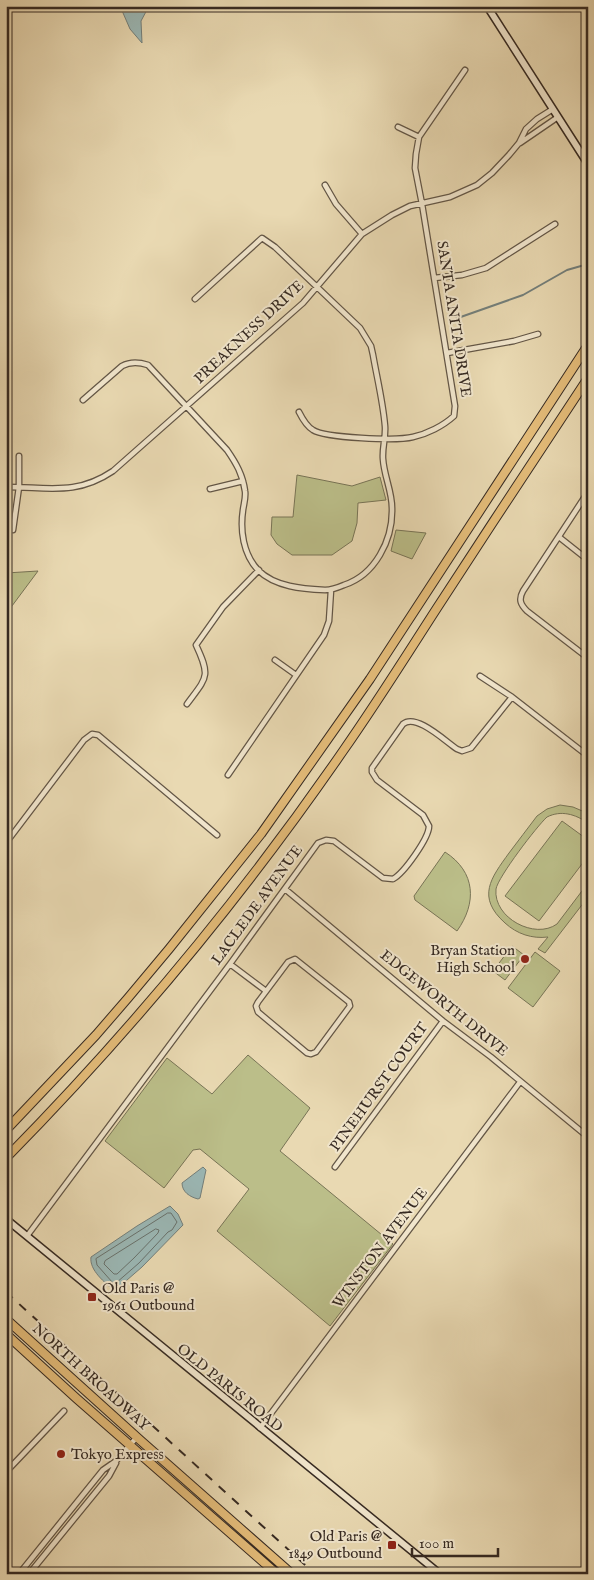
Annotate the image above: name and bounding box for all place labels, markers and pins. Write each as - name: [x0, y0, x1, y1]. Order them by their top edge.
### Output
- place label: Bryan Station High School: [430, 941, 516, 977]
- marker: Bryan Station High School: [519, 953, 531, 965]
- place label: Old Paris @ 1961 Outbound: [102, 1279, 195, 1315]
- marker: Old Paris @ 1961 Outbound: [86, 1291, 98, 1303]
- place label: Tokyo Express: [71, 1445, 164, 1464]
- marker: Tokyo Express: [55, 1448, 67, 1460]
- place label: Old Paris @ 1849 Outbound: [288, 1527, 383, 1563]
- marker: Old Paris @ 1849 Outbound: [386, 1539, 398, 1551]

